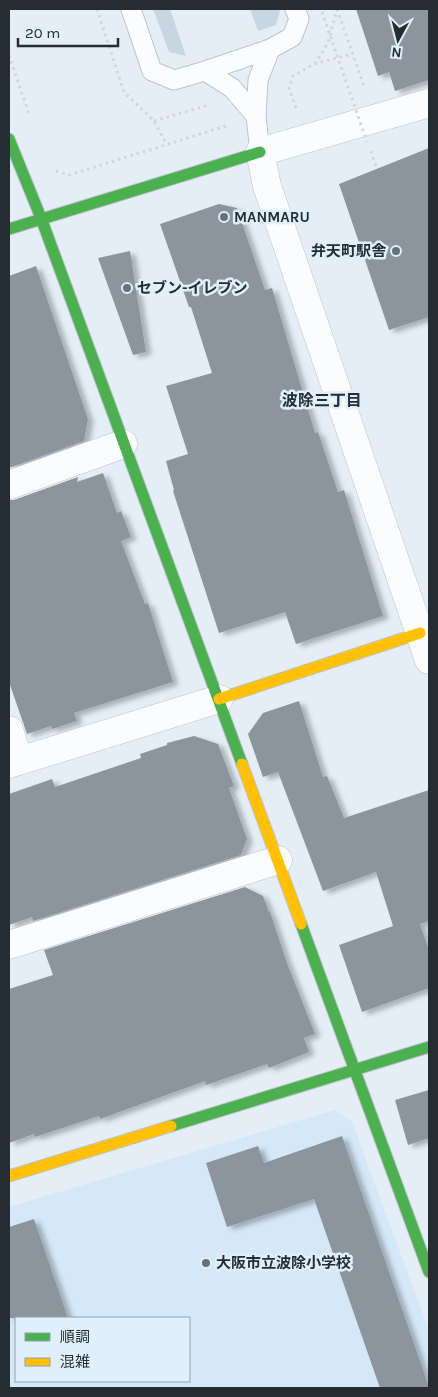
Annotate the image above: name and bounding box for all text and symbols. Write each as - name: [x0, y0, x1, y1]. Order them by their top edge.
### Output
- scale bar: [18, 15, 118, 47]
- north arrow: [373, 15, 423, 65]
- text: 20 m: [25, 24, 60, 42]
- text: N: [390, 43, 402, 61]
- place label: MANMARU: [234, 208, 310, 226]
- marker: MANMARU: [218, 211, 230, 223]
- place label: 弁天町駅舎: [311, 242, 387, 260]
- marker: 弁天町駅舎: [390, 245, 402, 257]
- place label: セブン-イレブン: [137, 279, 248, 297]
- marker: セブン-イレブン: [121, 282, 133, 294]
- district label: 波除三丁目: [282, 391, 362, 410]
- place label: 大阪市立波除小学校: [216, 1254, 351, 1272]
- marker: 大阪市立波除小学校: [200, 1257, 212, 1269]
- legend: [15, 1317, 190, 1382]
- text: 順調: [60, 1328, 90, 1346]
- text: 混雑: [60, 1353, 90, 1371]

